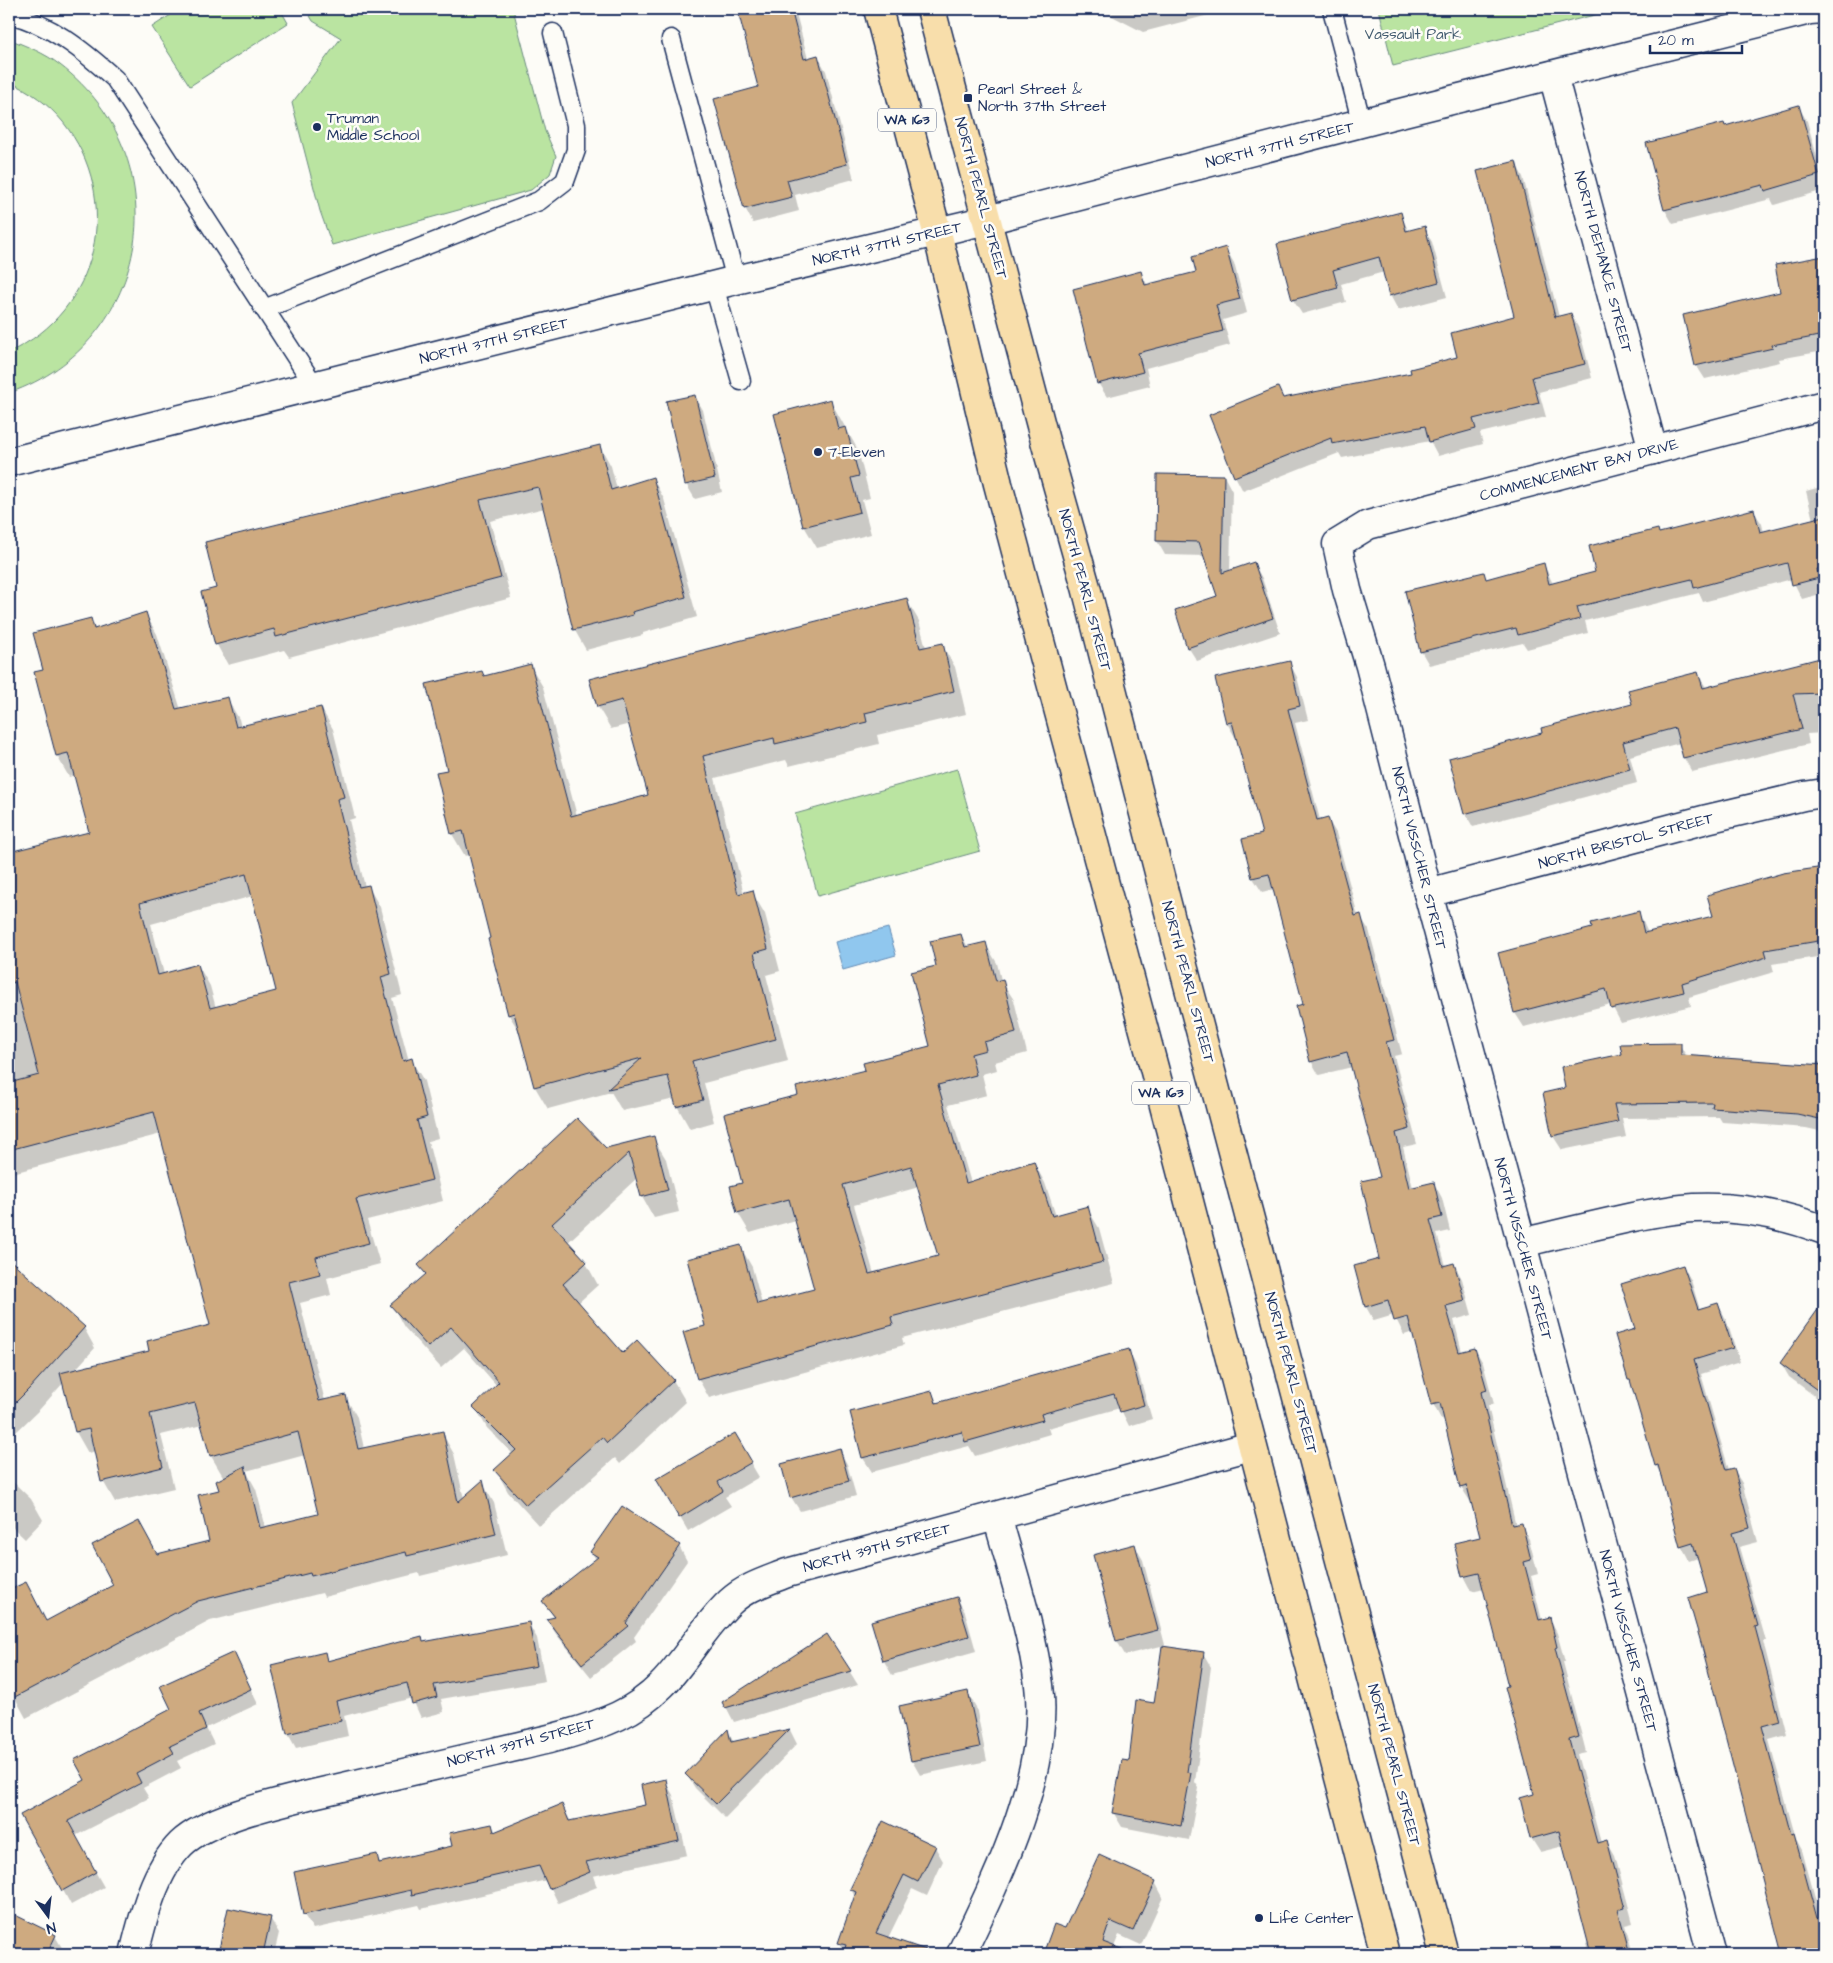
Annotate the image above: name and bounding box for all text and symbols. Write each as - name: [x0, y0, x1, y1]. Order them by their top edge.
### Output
- scale bar: [1650, 22, 1743, 54]
- park label: Vassault Park: [1365, 24, 1461, 45]
- text: 20 m: [1658, 30, 1694, 51]
- place label: Pearl Street & North 37th Street: [978, 79, 1106, 117]
- marker: Pearl Street & North 37th Street: [962, 92, 974, 104]
- place label: Truman Middle School: [327, 108, 419, 146]
- road number: WA 163: [878, 108, 936, 132]
- street label: NORTH PEARL STREET: [949, 115, 1013, 282]
- street label: NORTH 37TH STREET: [1203, 116, 1357, 174]
- marker: Truman Middle School: [311, 121, 323, 133]
- street label: NORTH DEFIANCE STREET: [1569, 169, 1638, 356]
- street label: NORTH 37TH STREET: [810, 216, 964, 271]
- street label: NORTH 37TH STREET: [417, 312, 571, 370]
- street label: COMMENCEMENT BAY DRIVE: [1477, 433, 1681, 507]
- place label: 7-Eleven: [828, 442, 885, 463]
- marker: 7-Eleven: [812, 446, 824, 458]
- street label: NORTH PEARL STREET: [1053, 507, 1117, 674]
- street label: NORTH VISSCHER STREET: [1386, 764, 1452, 952]
- street label: NORTH BRISTOL STREET: [1536, 807, 1716, 874]
- street label: NORTH PEARL STREET: [1156, 899, 1220, 1066]
- road number: WA 163: [1132, 1082, 1190, 1104]
- street label: NORTH VISSCHER STREET: [1489, 1156, 1558, 1343]
- street label: NORTH PEARL STREET: [1259, 1290, 1323, 1457]
- street label: NORTH 39TH STREET: [801, 1518, 954, 1578]
- street label: NORTH VISSCHER STREET: [1594, 1548, 1663, 1735]
- street label: NORTH PEARL STREET: [1362, 1682, 1426, 1849]
- street label: NORTH 39TH STREET: [445, 1713, 598, 1773]
- north arrow: [22, 1890, 72, 1940]
- place label: Life Center: [1269, 1908, 1353, 1929]
- marker: Life Center: [1253, 1912, 1265, 1924]
- text: N: [44, 1917, 58, 1938]

